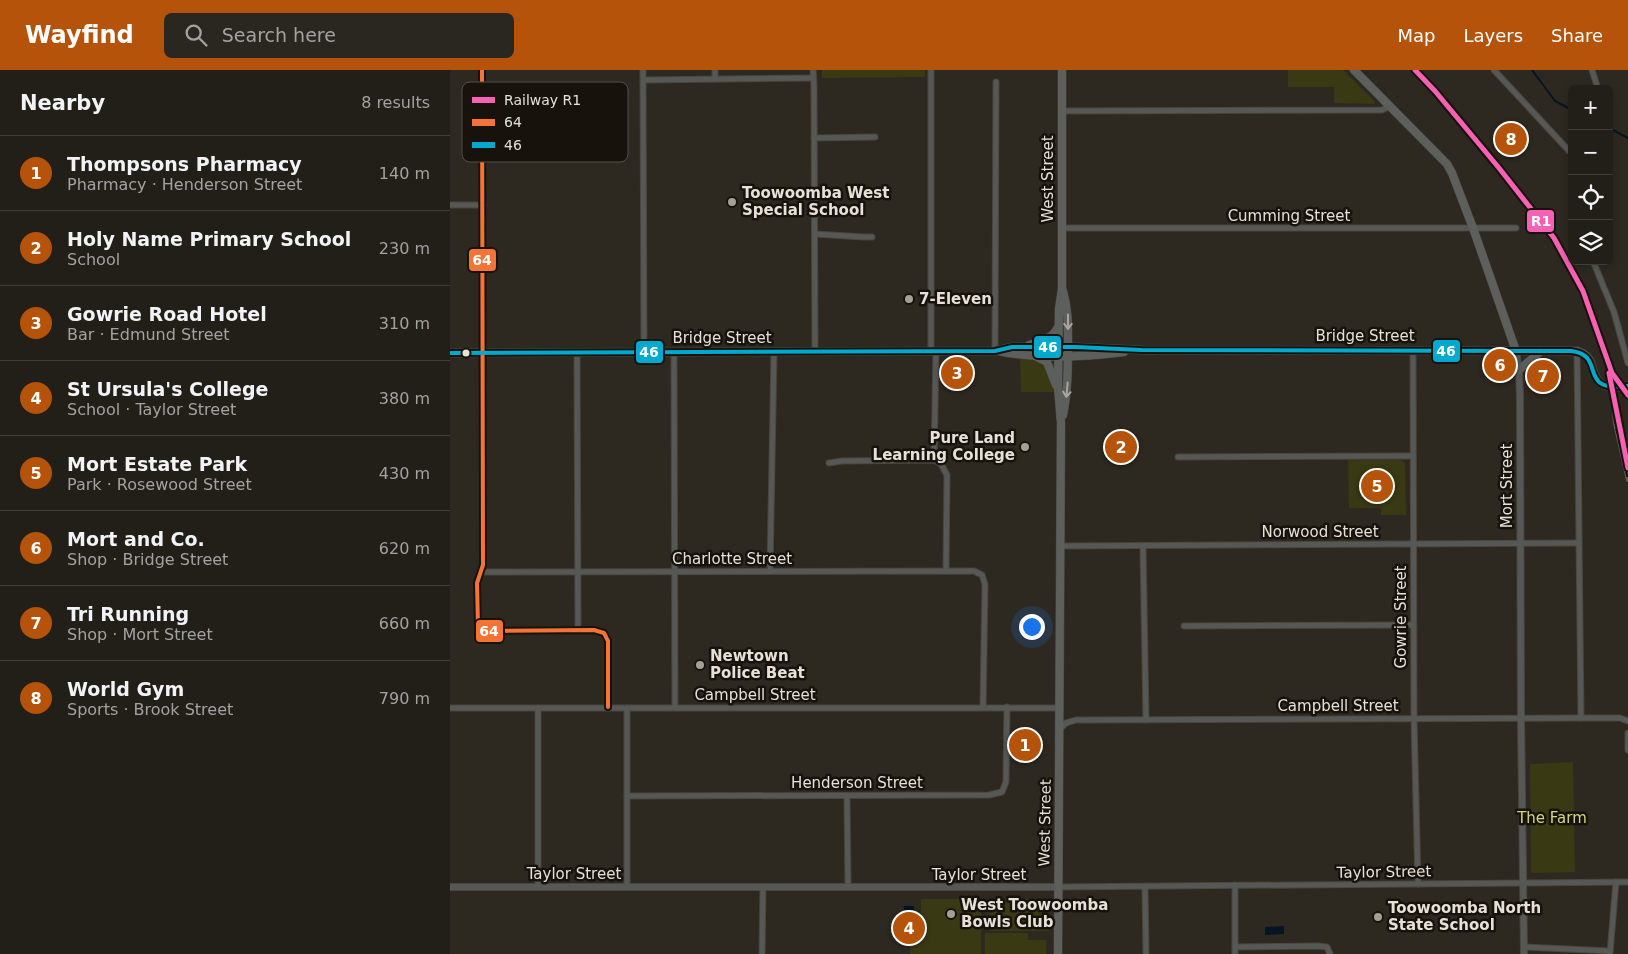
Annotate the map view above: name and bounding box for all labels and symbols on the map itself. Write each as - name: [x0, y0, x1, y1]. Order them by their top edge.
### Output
- legend: [462, 82, 628, 162]
- text: Railway R1: [504, 92, 581, 108]
- text: 64: [504, 114, 522, 130]
- pin: 8: [1495, 120, 1527, 158]
- street label: West Street: [1039, 135, 1057, 223]
- text: 46: [504, 137, 522, 153]
- place label: Toowoomba West Special School: [742, 184, 889, 219]
- marker: Toowoomba West Special School: [726, 196, 738, 208]
- street label: Cumming Street: [1228, 207, 1350, 225]
- line badge: R1: [1526, 209, 1555, 233]
- text: R1: [1531, 213, 1551, 229]
- line badge: 64: [468, 248, 497, 272]
- text: 64: [472, 252, 492, 268]
- place label: 7-Eleven: [919, 290, 992, 308]
- marker: 7-Eleven: [903, 293, 915, 305]
- one-way arrow: [1063, 314, 1073, 330]
- street label: Bridge Street: [1315, 327, 1415, 345]
- street label: Bridge Street: [672, 329, 772, 347]
- line badge: 46: [1033, 335, 1062, 359]
- text: 46: [1038, 339, 1058, 355]
- line badge: 46: [1432, 339, 1461, 363]
- line badge: 46: [635, 340, 664, 364]
- text: 46: [1436, 343, 1456, 359]
- text: 46: [639, 344, 659, 360]
- pin: 6: [1484, 346, 1516, 384]
- unlabelled marker: [461, 348, 471, 358]
- pin: 3: [941, 354, 973, 392]
- pin: 7: [1527, 357, 1559, 395]
- one-way arrow: [1062, 381, 1072, 397]
- pin: 2: [1105, 428, 1137, 466]
- place label: Pure Land Learning College: [873, 429, 1015, 464]
- marker: Pure Land Learning College: [1019, 441, 1031, 453]
- street label: Mort Street: [1498, 444, 1516, 528]
- pin: 5: [1361, 467, 1393, 505]
- street label: Norwood Street: [1261, 523, 1379, 541]
- street label: Charlotte Street: [672, 550, 792, 568]
- street label: Gowrie Street: [1392, 565, 1410, 668]
- your location: [1019, 614, 1045, 640]
- line badge: 64: [475, 619, 504, 643]
- text: 64: [479, 623, 499, 639]
- place label: Newtown Police Beat: [710, 647, 805, 682]
- marker: Newtown Police Beat: [694, 659, 706, 671]
- street label: Campbell Street: [694, 686, 816, 704]
- street label: Campbell Street: [1277, 697, 1399, 715]
- pin: 1: [1009, 726, 1041, 764]
- street label: Henderson Street: [791, 774, 923, 792]
- street label: West Street: [1035, 779, 1055, 867]
- park label: The Farm: [1516, 809, 1587, 827]
- street label: Taylor Street: [1336, 862, 1432, 882]
- street label: Taylor Street: [526, 865, 621, 883]
- street label: Taylor Street: [931, 866, 1026, 884]
- place label: West Toowoomba Bowls Club: [961, 896, 1108, 931]
- place label: Toowoomba North State School: [1388, 899, 1541, 934]
- marker: West Toowoomba Bowls Club: [945, 908, 957, 920]
- pin: 4: [893, 909, 925, 947]
- marker: Toowoomba North State School: [1372, 911, 1384, 923]

